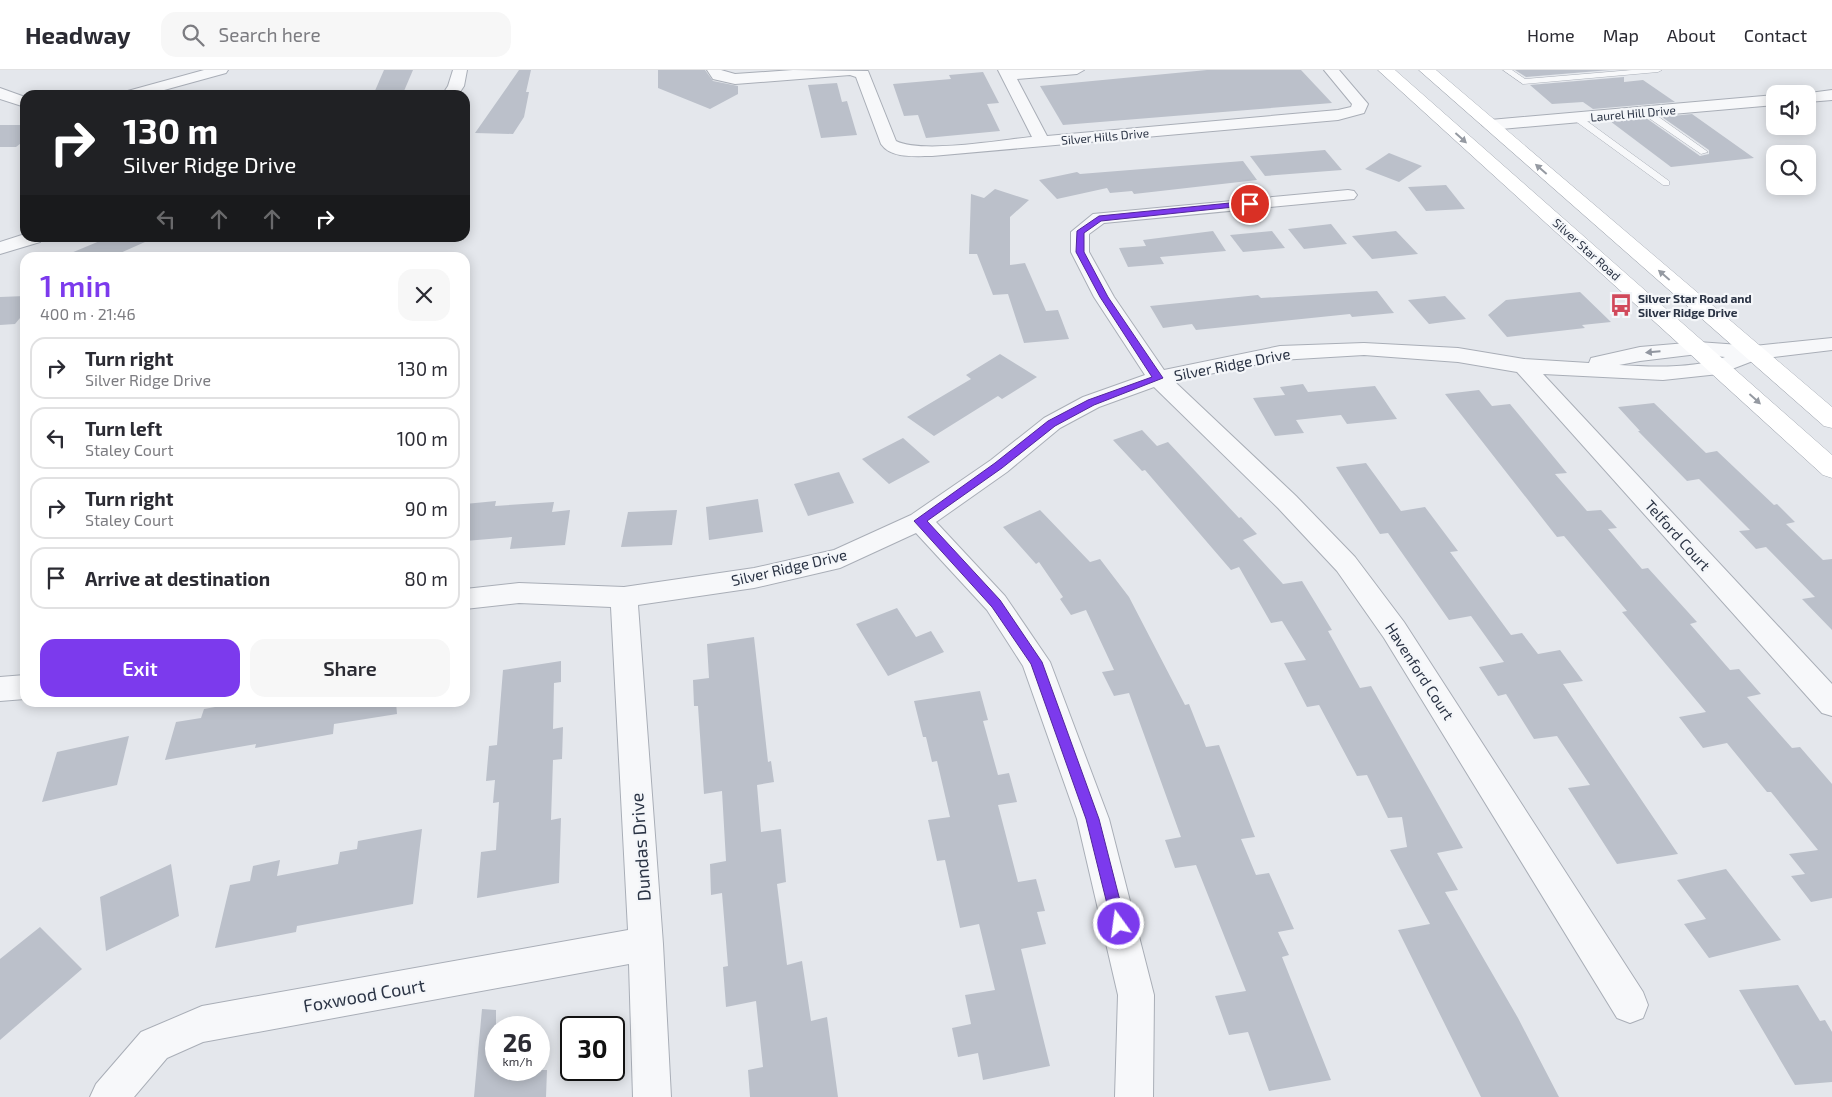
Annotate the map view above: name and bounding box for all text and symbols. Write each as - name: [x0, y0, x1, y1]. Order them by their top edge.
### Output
- search box: [161, 12, 511, 57]
- text: Headway: [25, 20, 131, 49]
- icon: search: [179, 21, 207, 49]
- text: Search here: [219, 23, 321, 46]
- text: Home: [1527, 24, 1575, 46]
- text: Map: [1603, 24, 1639, 46]
- text: About: [1667, 24, 1716, 46]
- text: Contact: [1744, 24, 1807, 46]
- map controls: [1766, 85, 1816, 195]
- button: sound: [1766, 85, 1816, 135]
- street label: Laurel Hill Drive: [1590, 102, 1676, 124]
- text: 130 m: [123, 109, 218, 151]
- icon: right: [40, 110, 105, 175]
- street label: Silver Hills Drive: [1060, 125, 1150, 147]
- one-way arrow: [1455, 132, 1467, 144]
- button: search: [1766, 145, 1816, 195]
- text: Silver Ridge Drive: [123, 151, 296, 177]
- one-way arrow: [1535, 164, 1548, 175]
- pin: [1229, 183, 1271, 225]
- icon: arrive: [1236, 190, 1264, 218]
- icon: left: [152, 205, 180, 233]
- icon: ahead: [205, 205, 233, 233]
- icon: ahead: [258, 205, 286, 233]
- icon: right: [311, 205, 339, 233]
- street label: Silver Star Road: [1550, 215, 1624, 283]
- text: 1 min: [40, 267, 111, 303]
- button: close: [398, 269, 450, 321]
- one-way arrow: [1658, 270, 1671, 281]
- place label: Silver Star Road and Silver Ridge Drive: [1638, 291, 1752, 319]
- bus stop icon: Silver Star Road and Silver Ridge Drive: [1608, 292, 1634, 318]
- text: 400 m · 21:46: [40, 304, 136, 323]
- street label: Silver Ridge Drive: [1172, 344, 1292, 384]
- text: Turn right: [85, 347, 173, 370]
- one-way arrow: [1645, 349, 1661, 357]
- icon: right: [42, 354, 70, 382]
- text: 130 m: [398, 357, 448, 380]
- text: Silver Ridge Drive: [85, 370, 211, 389]
- one-way arrow: [1748, 394, 1761, 405]
- text: Turn left: [85, 417, 162, 440]
- icon: left: [42, 424, 70, 452]
- text: 100 m: [397, 427, 448, 450]
- text: Staley Court: [85, 440, 174, 459]
- text: Turn right: [85, 487, 173, 510]
- icon: right: [42, 494, 70, 522]
- street label: Telford Court: [1642, 496, 1715, 574]
- text: 90 m: [405, 497, 448, 520]
- text: Staley Court: [85, 510, 174, 529]
- street label: Silver Ridge Drive: [729, 545, 849, 589]
- icon: arrive: [42, 564, 70, 592]
- text: Arrive at destination: [85, 567, 270, 590]
- text: 80 m: [404, 567, 448, 590]
- street label: Havenford Court: [1382, 619, 1458, 723]
- button: Exit: [40, 639, 240, 697]
- button: Share: [250, 639, 450, 697]
- street label: Dundas Drive: [625, 792, 655, 902]
- position arrow: [1092, 897, 1144, 949]
- street label: Foxwood Court: [301, 973, 427, 1017]
- speed limit sign: 30: [560, 1016, 625, 1081]
- text: 26: [503, 1027, 532, 1057]
- text: km/h: [503, 1054, 532, 1068]

